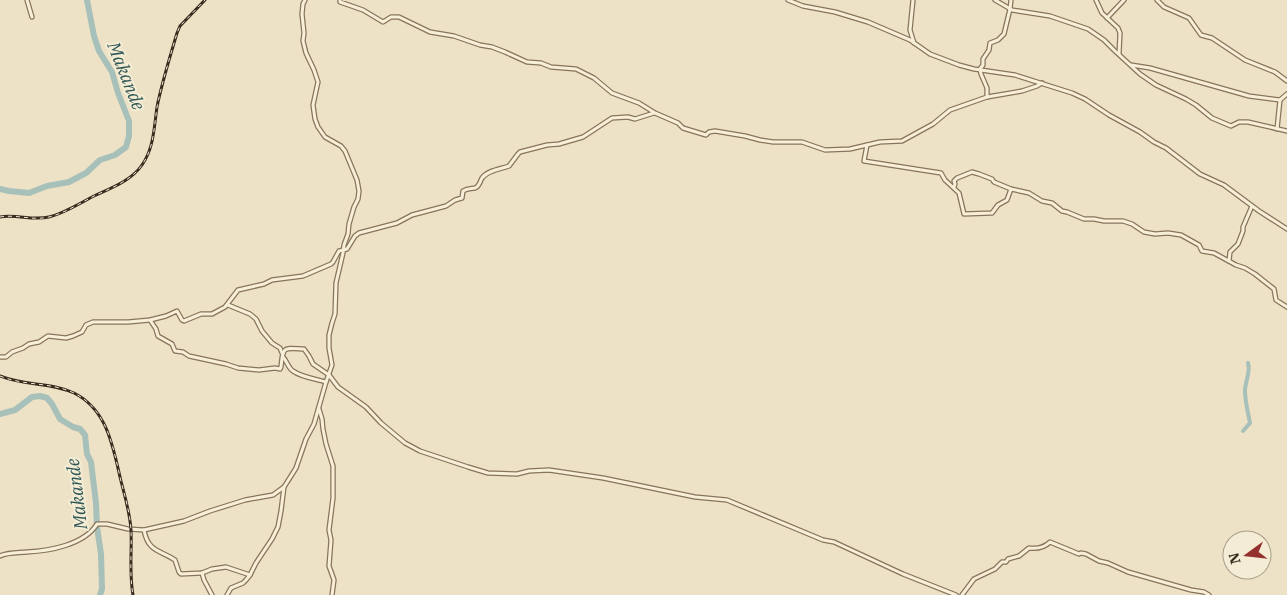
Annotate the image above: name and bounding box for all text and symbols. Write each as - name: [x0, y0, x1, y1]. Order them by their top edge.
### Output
- water label: Makande: [102, 37, 151, 113]
- water label: Makande: [61, 457, 92, 532]
- north arrow: [1222, 530, 1272, 580]
- text: N: [1224, 551, 1245, 566]

